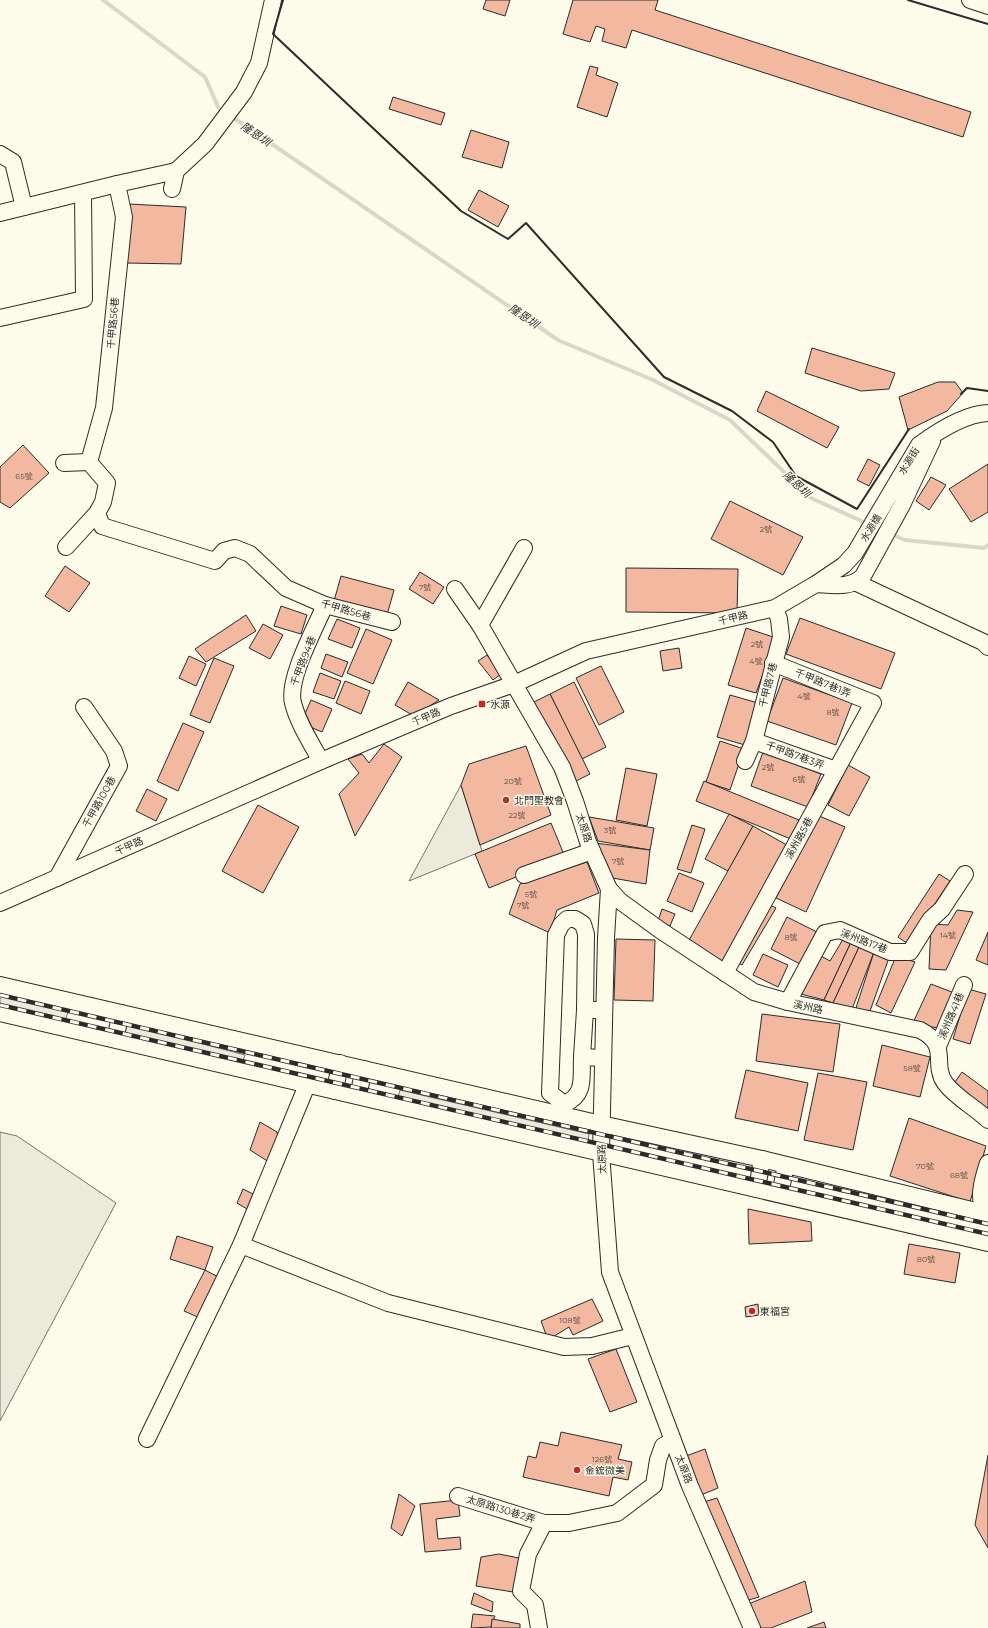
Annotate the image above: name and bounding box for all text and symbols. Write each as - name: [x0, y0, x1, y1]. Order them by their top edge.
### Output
- water label: 隆恩圳: [238, 119, 275, 150]
- street label: 千甲路56巷: [104, 297, 122, 349]
- water label: 隆恩圳: [506, 301, 543, 332]
- street label: 水源街: [896, 445, 922, 477]
- water label: 隆恩圳: [780, 468, 815, 502]
- house number: 65號: [15, 471, 33, 481]
- street label: 水源橋: [858, 512, 884, 544]
- house number: 2號: [760, 524, 772, 534]
- house number: 7號: [419, 582, 431, 592]
- street label: 千甲路56巷: [319, 597, 373, 623]
- street label: 千甲路: [717, 608, 749, 628]
- street label: 千甲路94巷: [287, 634, 319, 688]
- house number: 2號: [751, 639, 763, 649]
- house number: 4號: [749, 656, 763, 666]
- street label: 千甲路7巷: [756, 661, 780, 709]
- street label: 千甲路7巷1弄: [793, 666, 853, 700]
- house number: 4號: [797, 691, 811, 701]
- place label: 水源: [490, 698, 510, 711]
- marker: 水源: [477, 699, 487, 709]
- street label: 千甲路: [410, 705, 442, 729]
- house number: 8號: [826, 707, 840, 717]
- street label: 千甲路7巷3弄: [764, 738, 826, 772]
- house number: 2號: [762, 762, 774, 772]
- street label: 千甲路100巷: [80, 774, 118, 830]
- house number: 6號: [793, 774, 805, 784]
- house number: 20號: [504, 776, 522, 786]
- place label: 北門聖教會: [514, 794, 564, 807]
- marker: 北門聖教會: [501, 795, 511, 805]
- house number: 22號: [508, 810, 526, 820]
- street label: 太原路: [573, 812, 595, 844]
- street label: 溪州路5巷: [782, 815, 816, 861]
- house number: 3號: [604, 825, 616, 835]
- street label: 千甲路: [113, 834, 145, 858]
- house number: 7號: [612, 856, 624, 866]
- house number: 5號: [525, 889, 537, 899]
- house number: 7號: [517, 900, 529, 910]
- street label: 溪州路17巷: [839, 926, 889, 956]
- house number: 14號: [940, 930, 956, 940]
- house number: 8號: [784, 932, 798, 942]
- street label: 溪州路41巷: [935, 990, 967, 1042]
- street label: 溪州路: [792, 998, 824, 1016]
- house number: 58號: [903, 1063, 921, 1073]
- street label: 太原路: [595, 1144, 609, 1174]
- house number: 70號: [916, 1161, 934, 1171]
- house number: 68號: [950, 1170, 968, 1180]
- house number: 80號: [917, 1254, 935, 1264]
- place label: 東福宮: [760, 1305, 790, 1318]
- marker: 東福宮: [747, 1306, 757, 1316]
- house number: 108號: [559, 1315, 581, 1325]
- street label: 太原路: [673, 1453, 695, 1485]
- house number: 126號: [592, 1454, 612, 1464]
- place label: 金鋐微美: [585, 1464, 625, 1477]
- marker: 金鋐微美: [572, 1465, 582, 1475]
- street label: 太原路130巷2弄: [465, 1492, 537, 1526]

